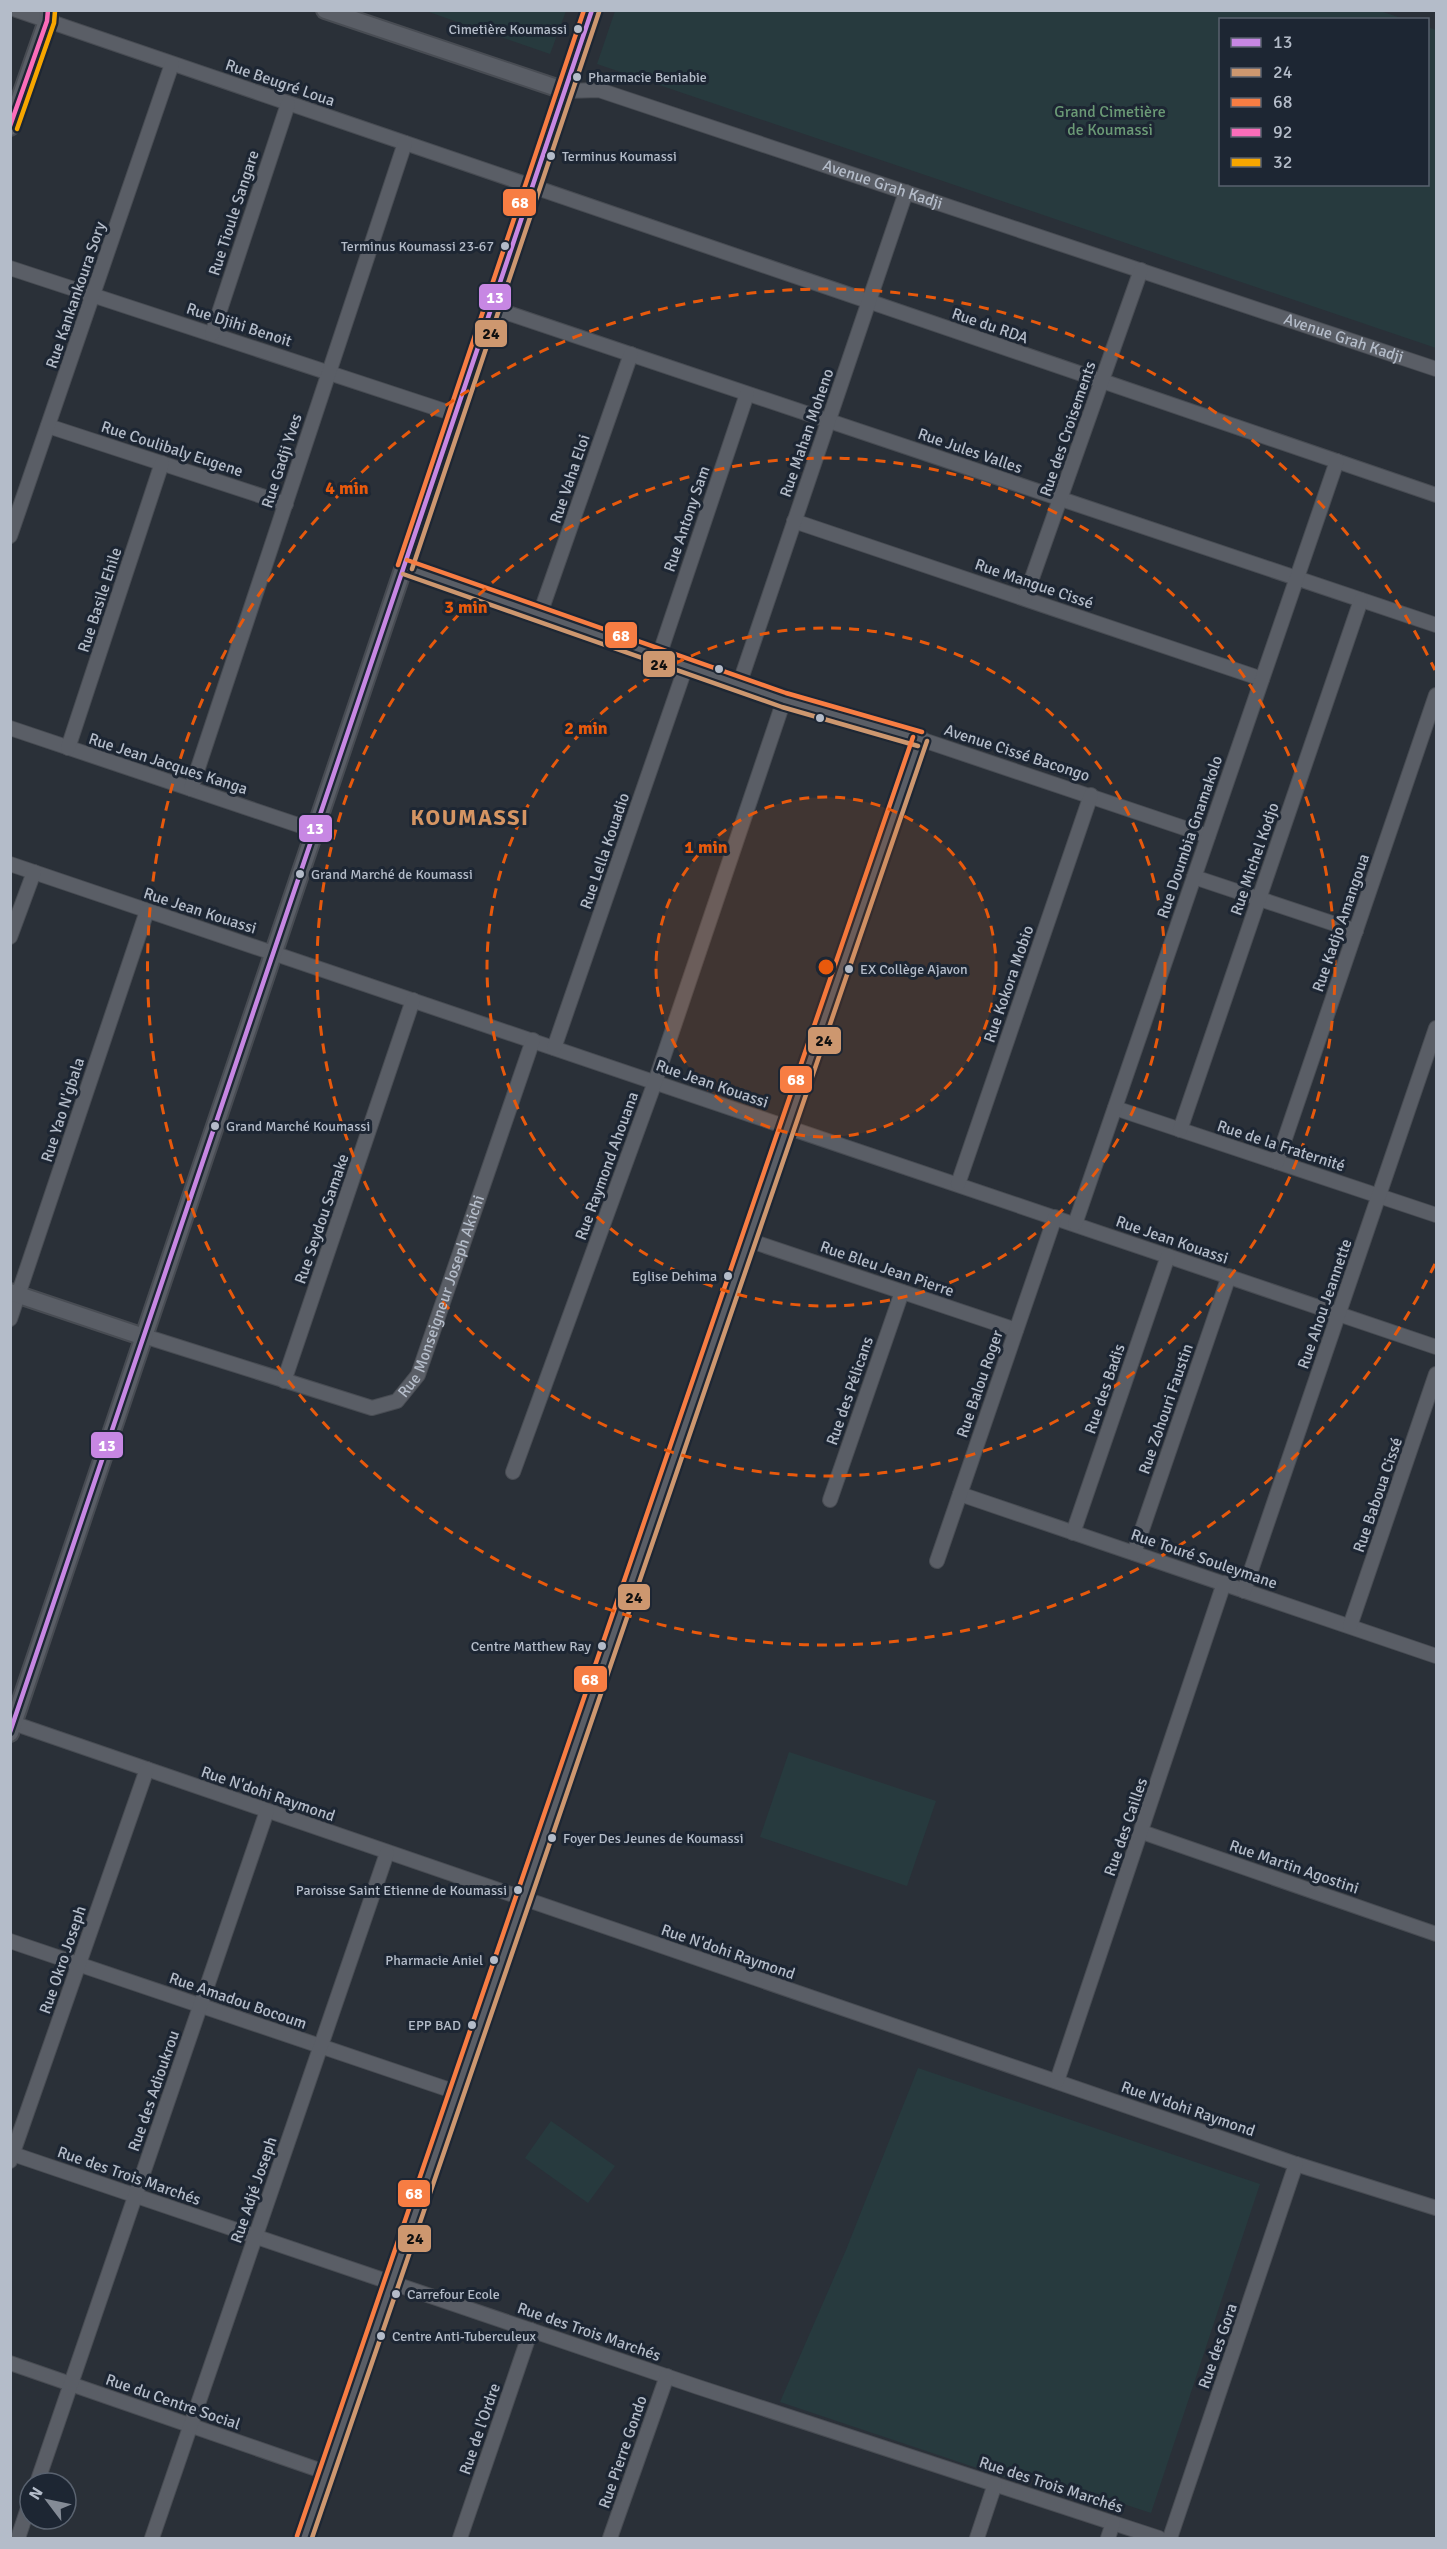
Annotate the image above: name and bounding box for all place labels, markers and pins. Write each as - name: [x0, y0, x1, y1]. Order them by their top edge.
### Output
- place label: Cimetière Koumassi: [448, 21, 567, 38]
- marker: Cimetière Koumassi: [572, 23, 584, 35]
- place label: Pharmacie Beniabie: [588, 69, 707, 86]
- marker: Pharmacie Beniabie: [571, 71, 583, 83]
- place label: Terminus Koumassi: [562, 148, 677, 165]
- marker: Terminus Koumassi: [545, 150, 557, 162]
- place label: Terminus Koumassi 23-67: [341, 238, 494, 255]
- marker: Terminus Koumassi 23-67: [499, 240, 511, 252]
- unlabelled marker: [713, 663, 725, 675]
- unlabelled marker: [814, 712, 826, 724]
- place label: Grand Marché de Koumassi: [311, 866, 473, 883]
- marker: Grand Marché de Koumassi: [294, 868, 306, 880]
- centre of rings: [816, 957, 836, 977]
- place label: EX Collège Ajavon: [860, 961, 968, 978]
- marker: EX Collège Ajavon: [843, 963, 855, 975]
- place label: Grand Marché Koumassi: [226, 1118, 370, 1135]
- marker: Grand Marché Koumassi: [209, 1120, 221, 1132]
- place label: Eglise Dehima: [632, 1268, 717, 1285]
- marker: Eglise Dehima: [722, 1270, 734, 1282]
- place label: Centre Matthew Ray: [471, 1638, 591, 1655]
- marker: Centre Matthew Ray: [596, 1640, 608, 1652]
- place label: Foyer Des Jeunes de Koumassi: [563, 1830, 744, 1847]
- marker: Foyer Des Jeunes de Koumassi: [546, 1832, 558, 1844]
- place label: Paroisse Saint Etienne de Koumassi: [296, 1882, 507, 1899]
- marker: Paroisse Saint Etienne de Koumassi: [512, 1884, 524, 1896]
- place label: Pharmacie Aniel: [385, 1952, 483, 1969]
- marker: Pharmacie Aniel: [488, 1954, 500, 1966]
- place label: EPP BAD: [408, 2017, 461, 2034]
- marker: EPP BAD: [466, 2019, 478, 2031]
- place label: Carrefour Ecole: [407, 2286, 500, 2303]
- marker: Carrefour Ecole: [390, 2288, 402, 2300]
- place label: Centre Anti-Tuberculeux: [392, 2328, 537, 2345]
- marker: Centre Anti-Tuberculeux: [375, 2330, 387, 2342]

